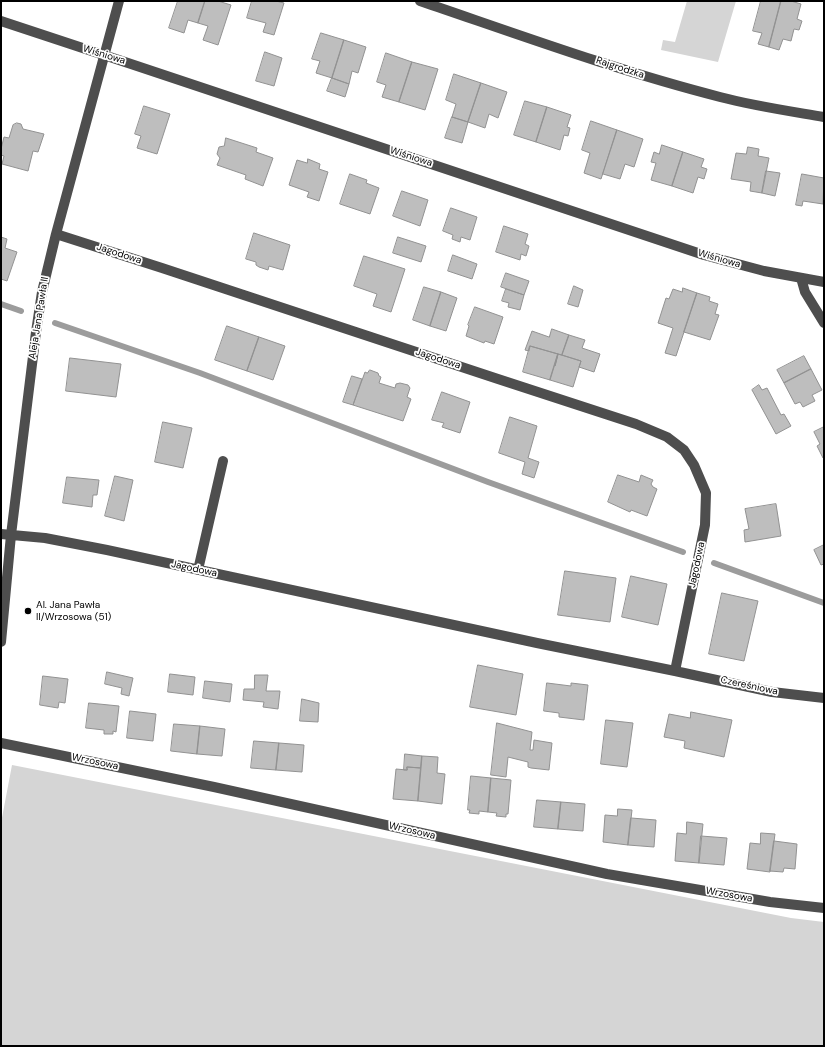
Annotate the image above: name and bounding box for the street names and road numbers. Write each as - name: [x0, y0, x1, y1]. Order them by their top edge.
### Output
- street label: Wiśniowa: [81, 43, 127, 67]
- street label: Rajgrodzka: [594, 55, 646, 81]
- street label: Wiśniowa: [388, 145, 434, 169]
- street label: Jagodowa: [95, 241, 143, 267]
- street label: Wiśniowa: [696, 247, 742, 271]
- street label: Aleja Jana Pawła II: [27, 276, 51, 360]
- street label: Jagodowa: [414, 346, 462, 372]
- street label: Jagodowa: [686, 541, 708, 589]
- street label: Jagodowa: [170, 558, 218, 580]
- street label: Czereśniowa: [719, 674, 779, 698]
- street label: Wrzosowa: [71, 751, 119, 773]
- street label: Wrzosowa: [388, 820, 436, 842]
- street label: Wrzosowa: [705, 885, 753, 905]

